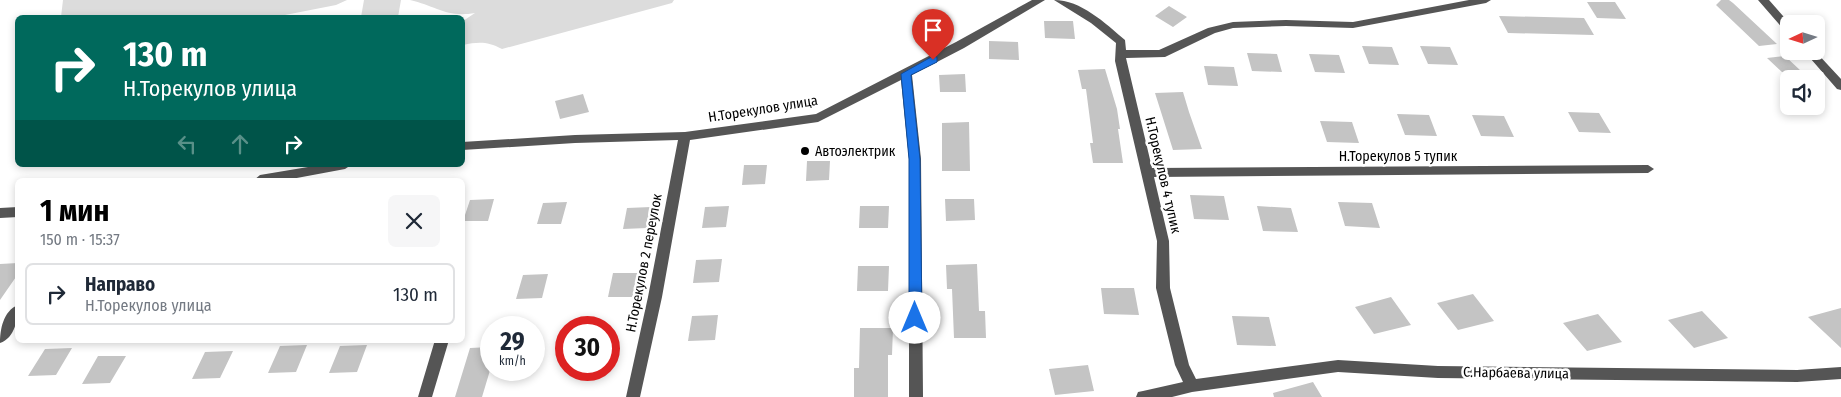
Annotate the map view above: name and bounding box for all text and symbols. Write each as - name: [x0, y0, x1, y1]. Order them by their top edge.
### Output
- pin: [912, 9, 954, 60]
- north arrow: [1780, 15, 1825, 60]
- map controls: [1780, 15, 1825, 115]
- icon: arrive: [919, 16, 947, 44]
- text: 130 m: [123, 33, 207, 75]
- icon: right: [40, 35, 105, 100]
- button: sound: [1780, 70, 1825, 115]
- text: Н.Торекулов улица: [123, 75, 297, 102]
- street label: Н.Торекулов улица: [707, 92, 819, 126]
- street label: Н.Торекулов 4 тупик: [1141, 115, 1185, 235]
- icon: left: [173, 130, 201, 158]
- icon: ahead: [226, 130, 254, 158]
- icon: right: [279, 130, 307, 158]
- place label: Автоэлектрик: [815, 143, 896, 160]
- marker: Автоэлектрик: [799, 145, 811, 157]
- street label: Н.Торекулов 5 тупик: [1339, 148, 1458, 165]
- street label: Н.Торекулов 2 переулок: [622, 192, 666, 334]
- text: 1 мин: [40, 193, 109, 229]
- button: close: [388, 195, 440, 247]
- text: 150 m · 15:37: [40, 230, 120, 249]
- text: Направо: [85, 273, 155, 296]
- icon: right: [42, 280, 70, 308]
- text: 130 m: [393, 283, 438, 306]
- position arrow: [888, 291, 940, 343]
- text: Н.Торекулов улица: [85, 296, 211, 315]
- speed limit sign: 30: [555, 316, 620, 381]
- text: 29: [500, 327, 525, 357]
- text: km/h: [499, 354, 526, 368]
- street label: С.Нарбаева улица: [1463, 364, 1569, 382]

